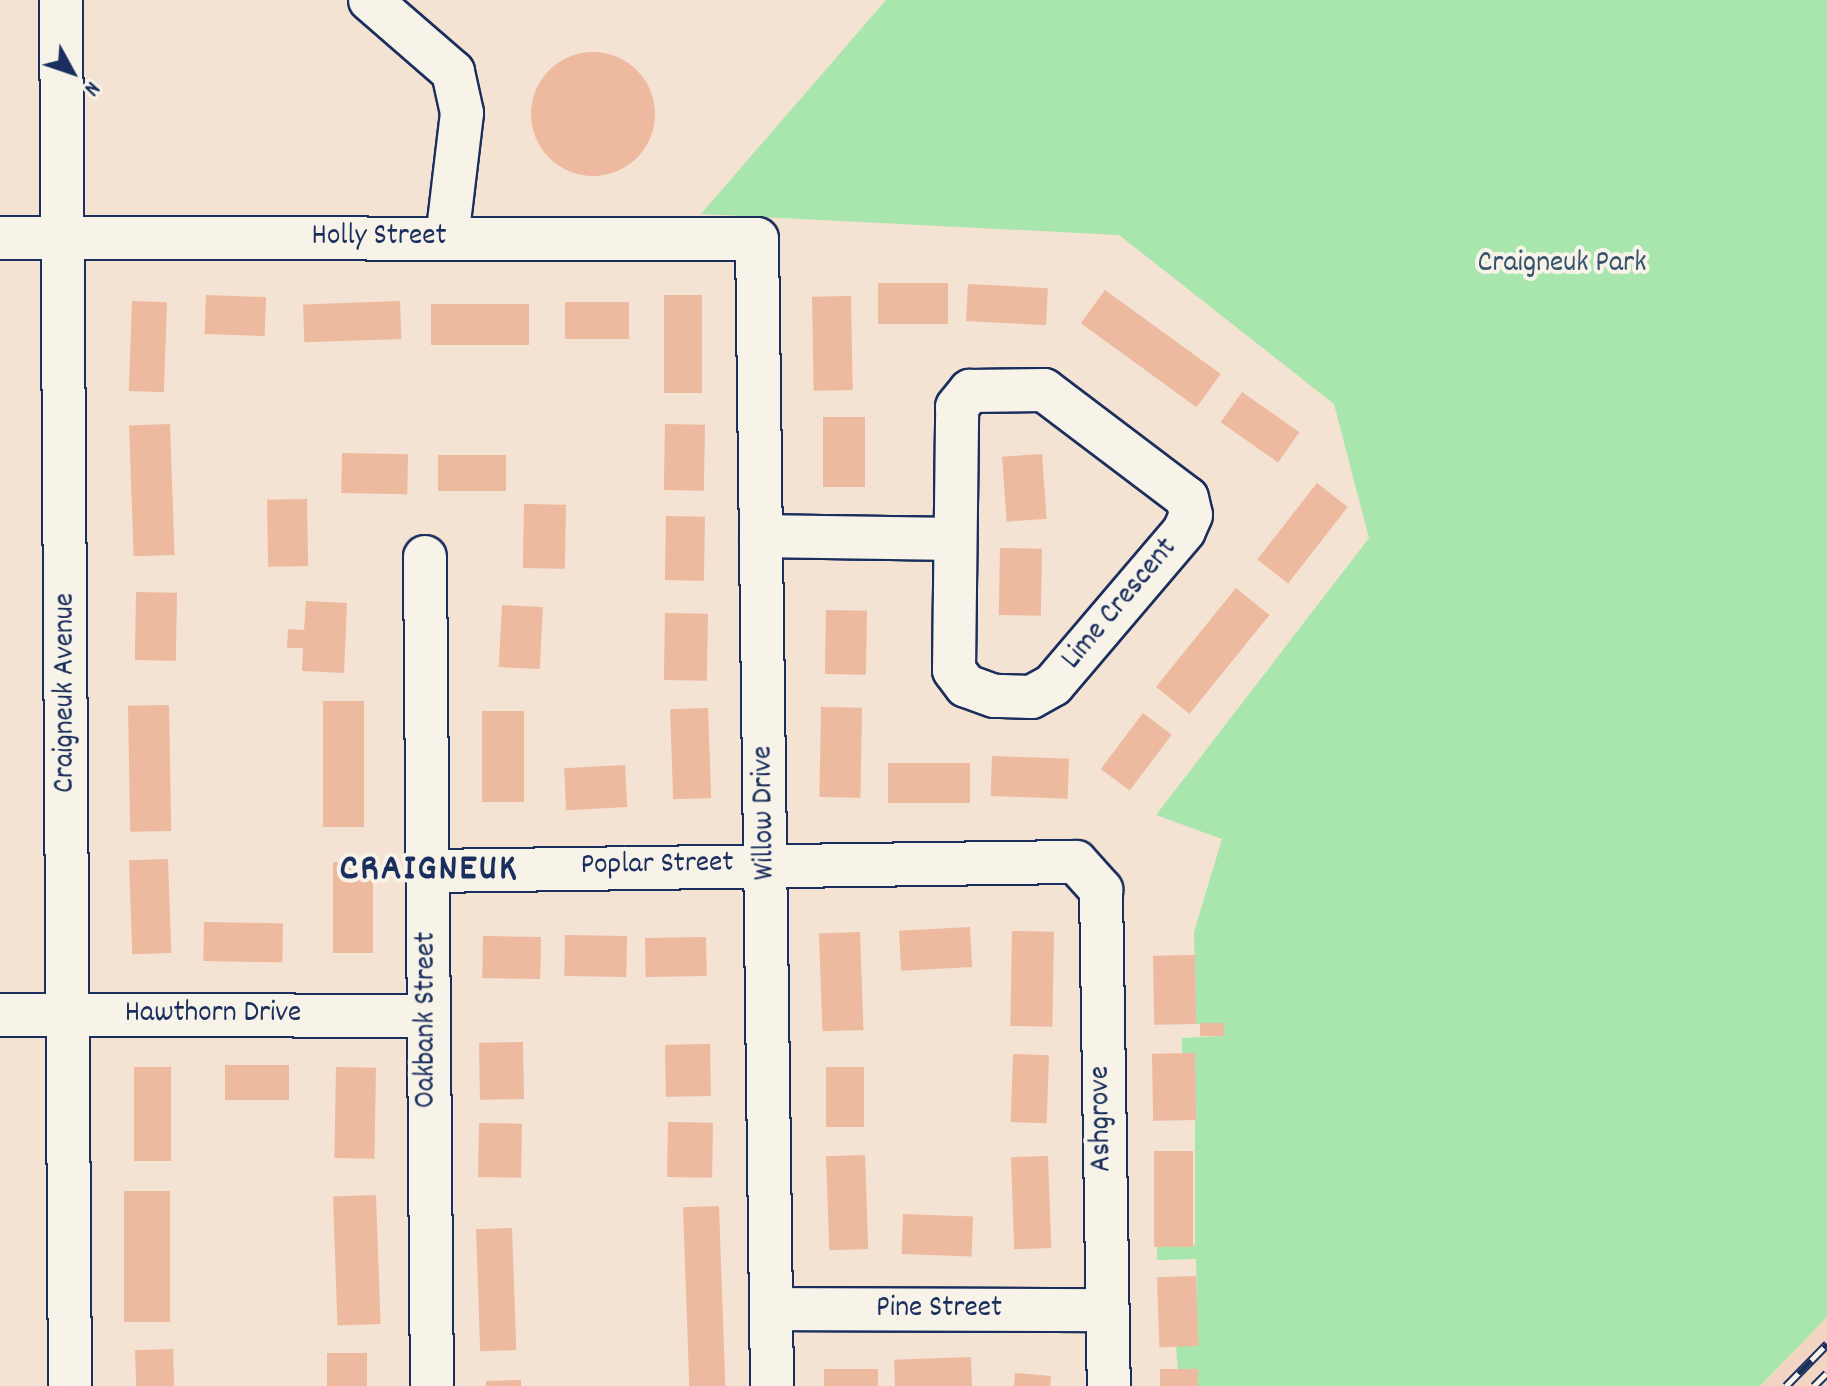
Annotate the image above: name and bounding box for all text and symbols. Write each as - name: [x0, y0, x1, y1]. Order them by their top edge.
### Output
- north arrow: [32, 32, 112, 112]
- text: N: [75, 74, 106, 102]
- street label: Holly Street: [312, 220, 446, 256]
- park label: Craigneuk Park: [1478, 247, 1646, 283]
- street label: Lime Crescent: [1056, 532, 1186, 678]
- street label: Craigneuk Avenue: [49, 593, 85, 793]
- street label: Willow Drive: [747, 746, 785, 880]
- street label: Poplar Street: [580, 847, 734, 885]
- district label: CRAIGNEUK: [340, 848, 518, 894]
- street label: Oakbank Street: [410, 932, 446, 1108]
- street label: Hawthorn Drive: [125, 997, 301, 1033]
- street label: Ashgrove: [1084, 1066, 1122, 1172]
- street label: Pine Street: [876, 1292, 1002, 1328]

